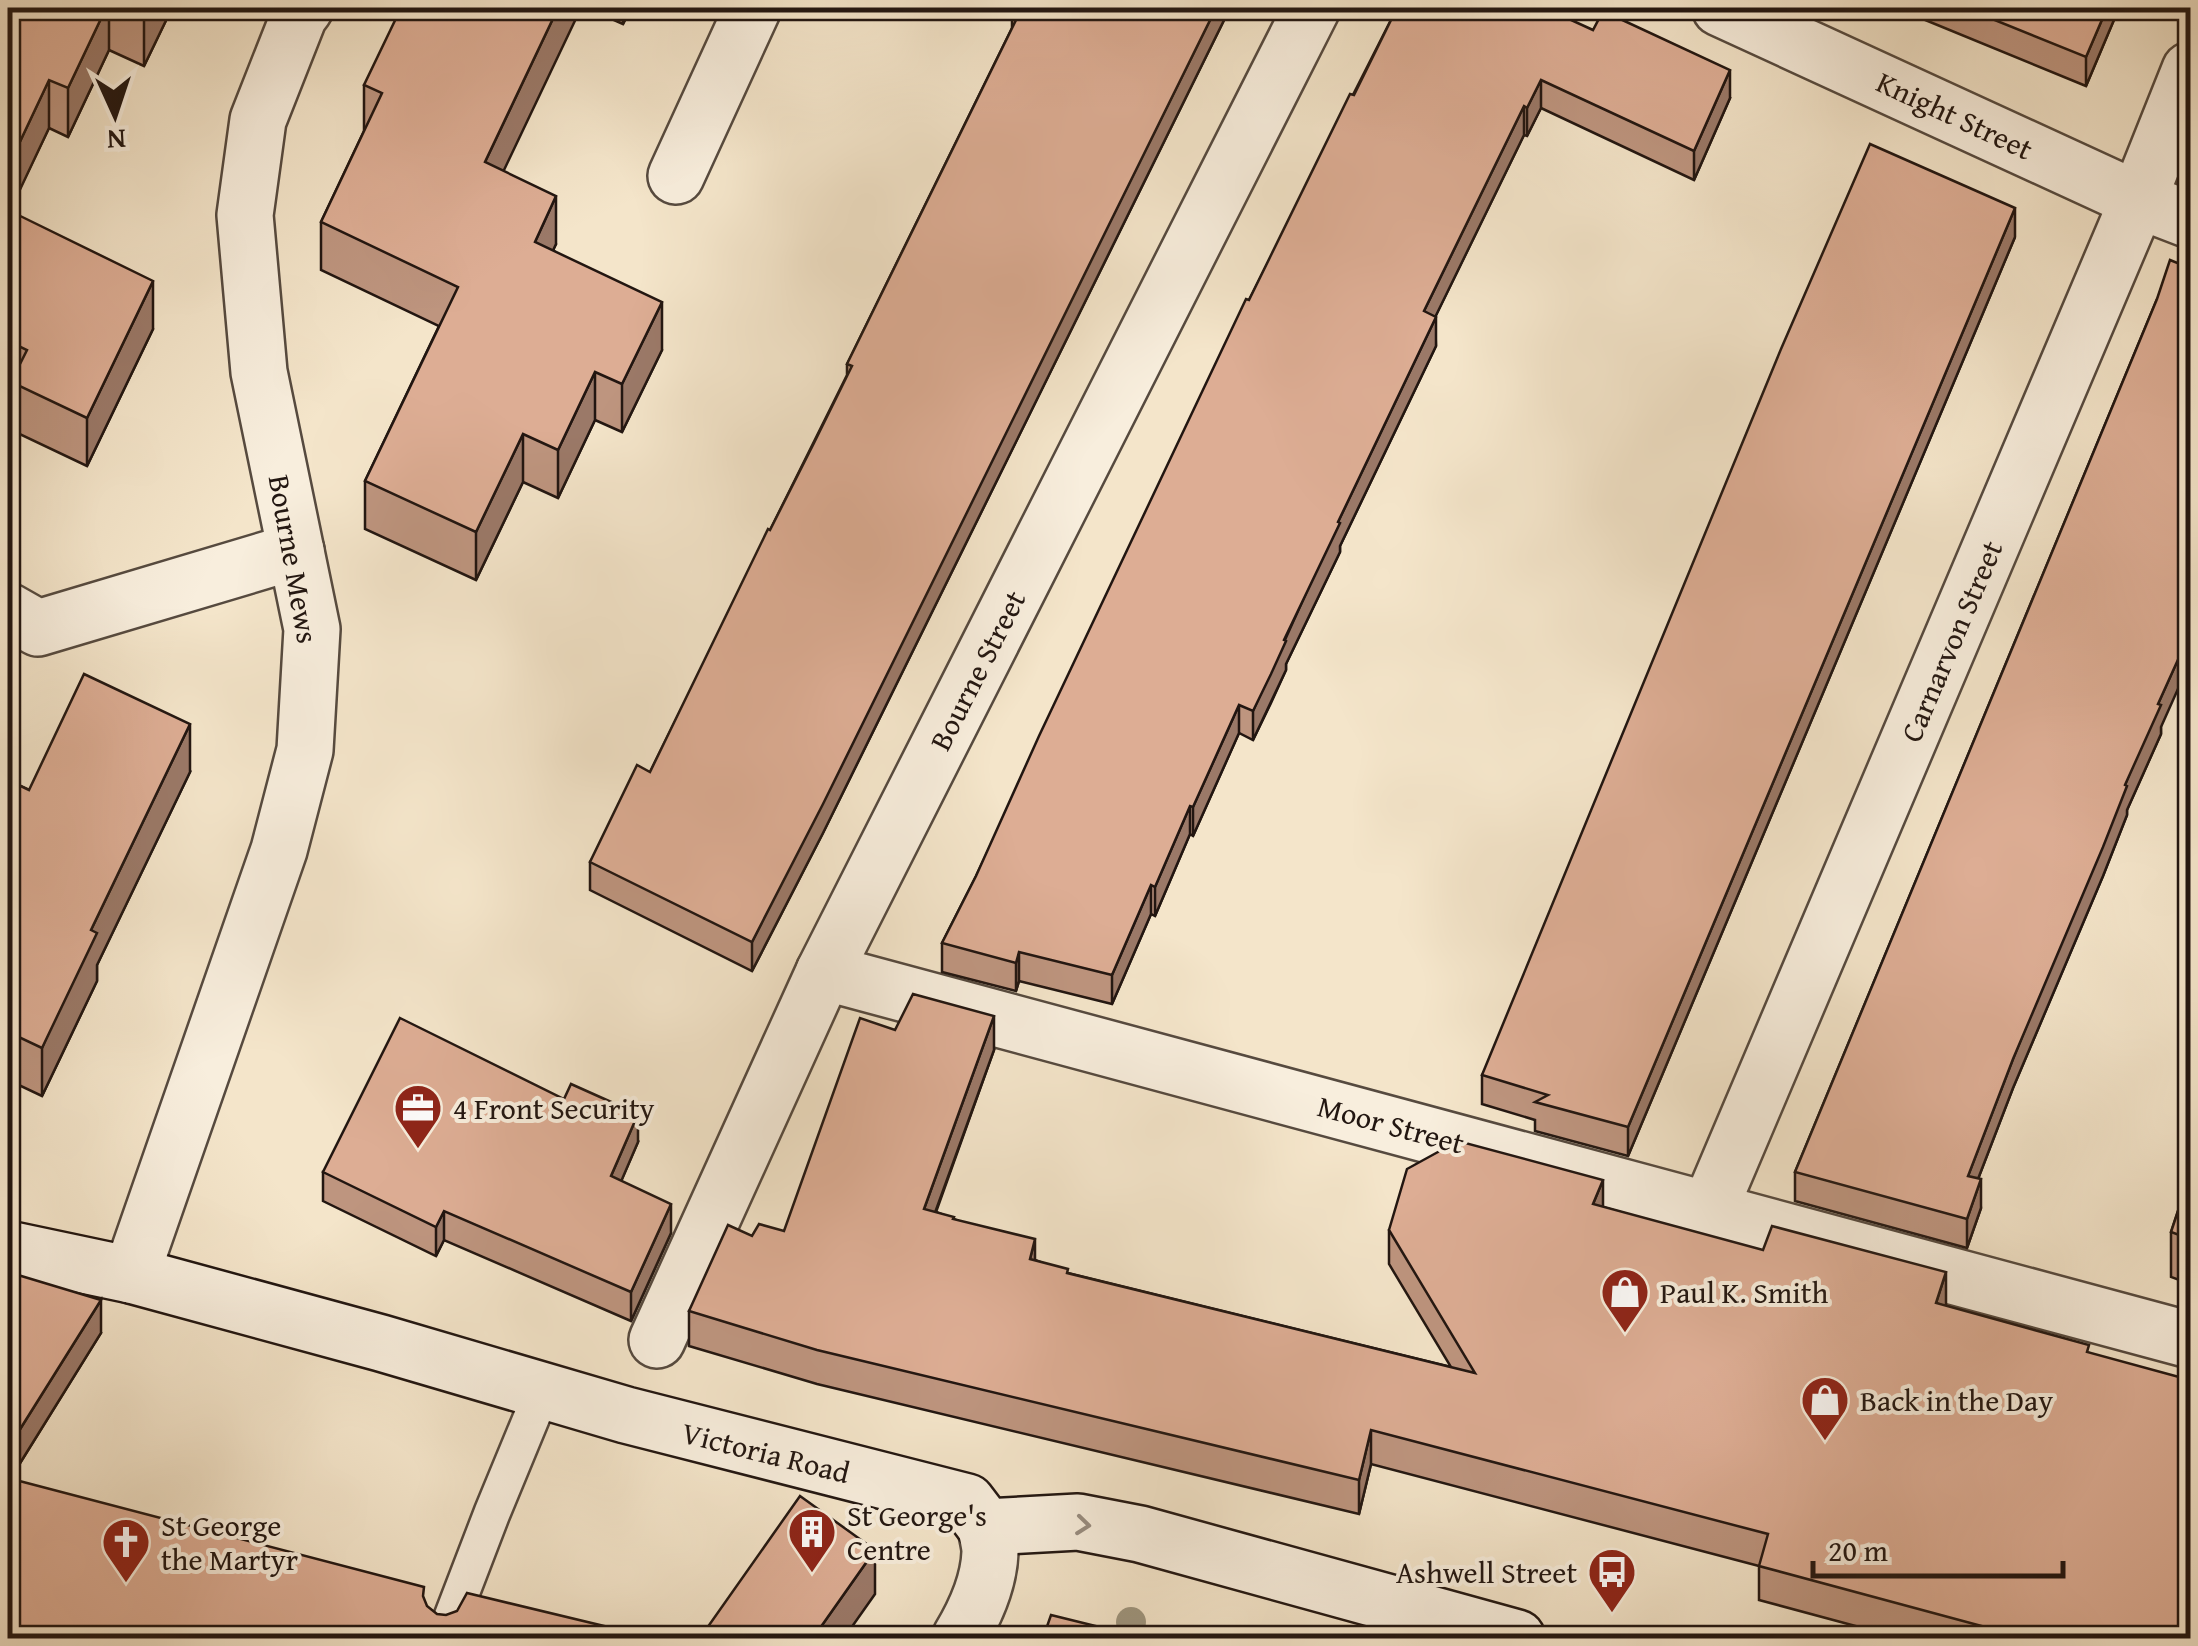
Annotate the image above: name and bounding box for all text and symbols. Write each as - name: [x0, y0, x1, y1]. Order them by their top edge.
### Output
- street label: Knight Street: [1870, 60, 2041, 171]
- north arrow: [65, 65, 165, 165]
- text: N: [106, 120, 127, 161]
- street label: Bourne Mews: [258, 471, 330, 647]
- street label: Carnarvon Street: [1889, 533, 2013, 749]
- street label: Bourne Street: [918, 582, 1036, 758]
- office icon: 4 Front Security: [392, 1082, 444, 1150]
- street label: Moor Street: [1313, 1083, 1470, 1165]
- place label: 4 Front Security: [453, 1086, 655, 1130]
- shop icon: Paul K. Smith: [1599, 1266, 1651, 1334]
- place label: Paul K. Smith: [1660, 1270, 1828, 1314]
- shop icon: Back in the Day: [1799, 1374, 1851, 1442]
- place label: Back in the Day: [1860, 1378, 2053, 1422]
- street label: Victoria Road: [677, 1410, 855, 1494]
- place label: St George's Centre: [847, 1493, 987, 1571]
- place label: St George the Martyr: [161, 1503, 298, 1581]
- building icon: St George's Centre: [786, 1506, 838, 1574]
- one-way arrow: [1075, 1513, 1091, 1535]
- church icon: St George the Martyr: [100, 1516, 152, 1584]
- scale bar: [1813, 1516, 2063, 1578]
- text: 20 m: [1828, 1528, 1888, 1572]
- bus stop icon: Ashwell Street: [1586, 1546, 1638, 1614]
- place label: Ashwell Street: [1396, 1550, 1577, 1594]

